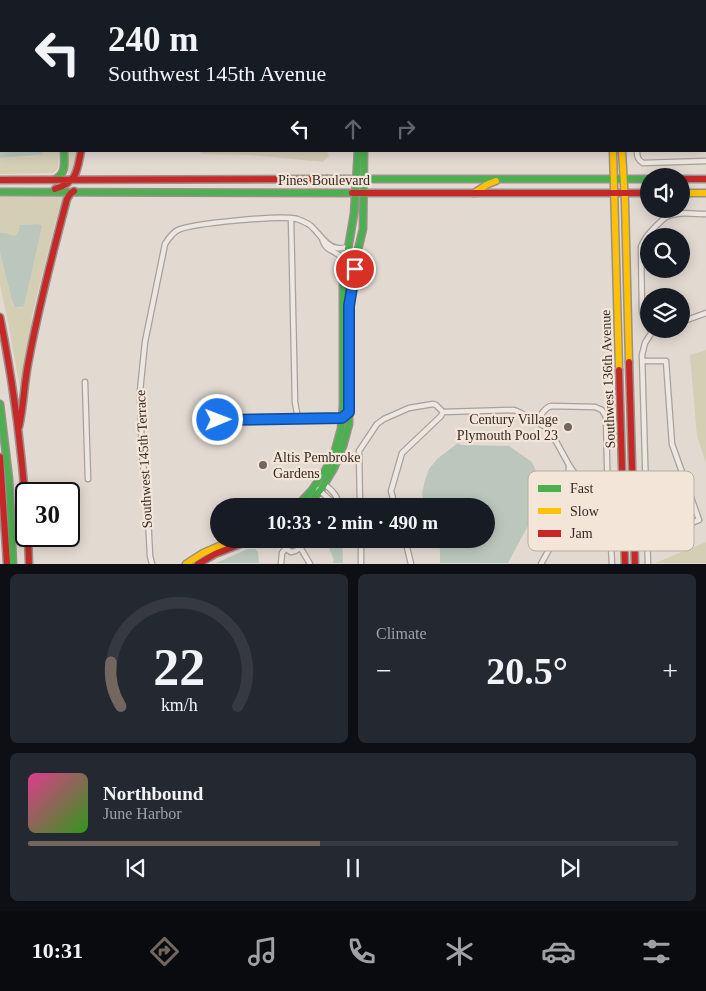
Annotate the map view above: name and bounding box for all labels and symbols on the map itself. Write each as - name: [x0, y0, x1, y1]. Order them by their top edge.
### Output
- street label: Pines Boulevard: [278, 173, 370, 188]
- pin: [334, 248, 376, 290]
- street label: Southwest 136th Avenue: [598, 309, 618, 449]
- street label: Southwest 145th Terrace: [133, 389, 155, 529]
- position arrow: [191, 393, 243, 445]
- place label: Century Village Plymouth Pool 23: [457, 412, 558, 443]
- marker: Century Village Plymouth Pool 23: [562, 421, 574, 433]
- place label: Altis Pembroke Gardens: [273, 450, 361, 481]
- marker: Altis Pembroke Gardens: [257, 459, 269, 471]
- legend: [528, 471, 694, 551]
- text: Fast: [570, 481, 593, 496]
- speed limit sign: 30: [15, 482, 80, 547]
- text: Slow: [570, 504, 600, 519]
- text: Jam: [570, 526, 593, 541]

